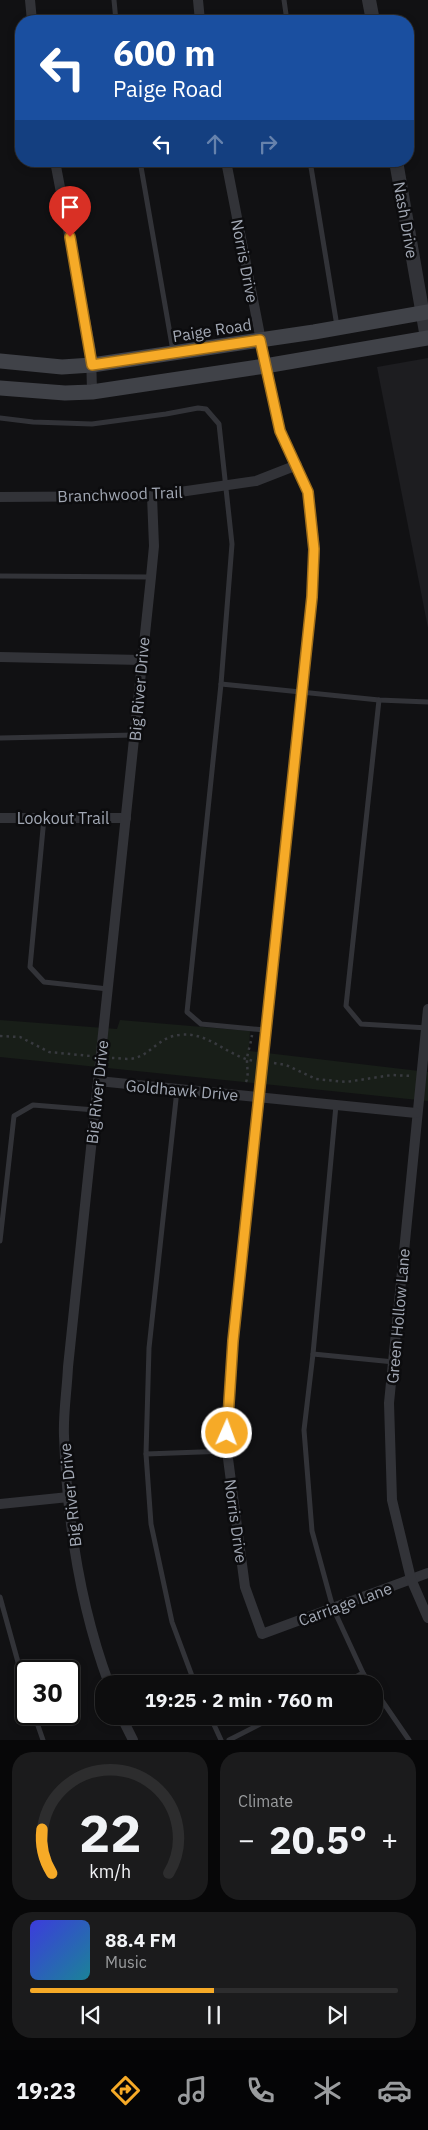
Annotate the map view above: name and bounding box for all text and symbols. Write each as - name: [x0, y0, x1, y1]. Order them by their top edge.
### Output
- text: 600 m: [113, 30, 216, 76]
- icon: left: [30, 35, 95, 100]
- text: Paige Road: [113, 74, 223, 103]
- icon: left: [148, 130, 176, 158]
- icon: ahead: [201, 130, 229, 158]
- icon: right: [254, 130, 282, 158]
- street label: Nash Drive: [389, 180, 423, 260]
- pin: [49, 186, 91, 237]
- icon: arrive: [56, 193, 84, 221]
- street label: Norris Drive: [227, 218, 263, 305]
- street label: Paige Road: [171, 314, 253, 346]
- street label: Branchwood Trail: [57, 482, 183, 506]
- street label: Big River Drive: [124, 636, 154, 742]
- street label: Lookout Trail: [17, 808, 109, 828]
- street label: Big River Drive: [82, 1039, 112, 1145]
- street label: Goldhawk Drive: [125, 1075, 239, 1105]
- street label: Green Hollow Lane: [382, 1247, 414, 1384]
- position arrow: [200, 1406, 252, 1458]
- street label: Big River Drive: [55, 1442, 85, 1548]
- street label: Norris Drive: [220, 1478, 252, 1565]
- street label: Carriage Lane: [295, 1578, 395, 1630]
- speed limit sign: 30: [15, 1660, 80, 1725]
- text: 19:25 · 2 min · 760 m: [145, 1688, 333, 1712]
- text: Climate: [238, 1791, 293, 1811]
- text: 22: [79, 1799, 141, 1866]
- text: 20.5°: [269, 1815, 367, 1864]
- text: −: [238, 1821, 255, 1858]
- text: +: [381, 1821, 398, 1858]
- text: km/h: [89, 1860, 131, 1883]
- text: 88.4 FM: [105, 1928, 176, 1952]
- text: Music: [105, 1952, 147, 1972]
- icon: previous: [77, 2001, 105, 2029]
- icon: pause: [200, 2001, 228, 2029]
- icon: next: [323, 2001, 351, 2029]
- icon: directions: [108, 2073, 143, 2108]
- icon: music: [175, 2073, 210, 2108]
- icon: phone: [243, 2073, 278, 2108]
- icon: climate: [310, 2073, 345, 2108]
- icon: car: [377, 2073, 412, 2108]
- text: 19:23: [16, 2076, 76, 2105]

